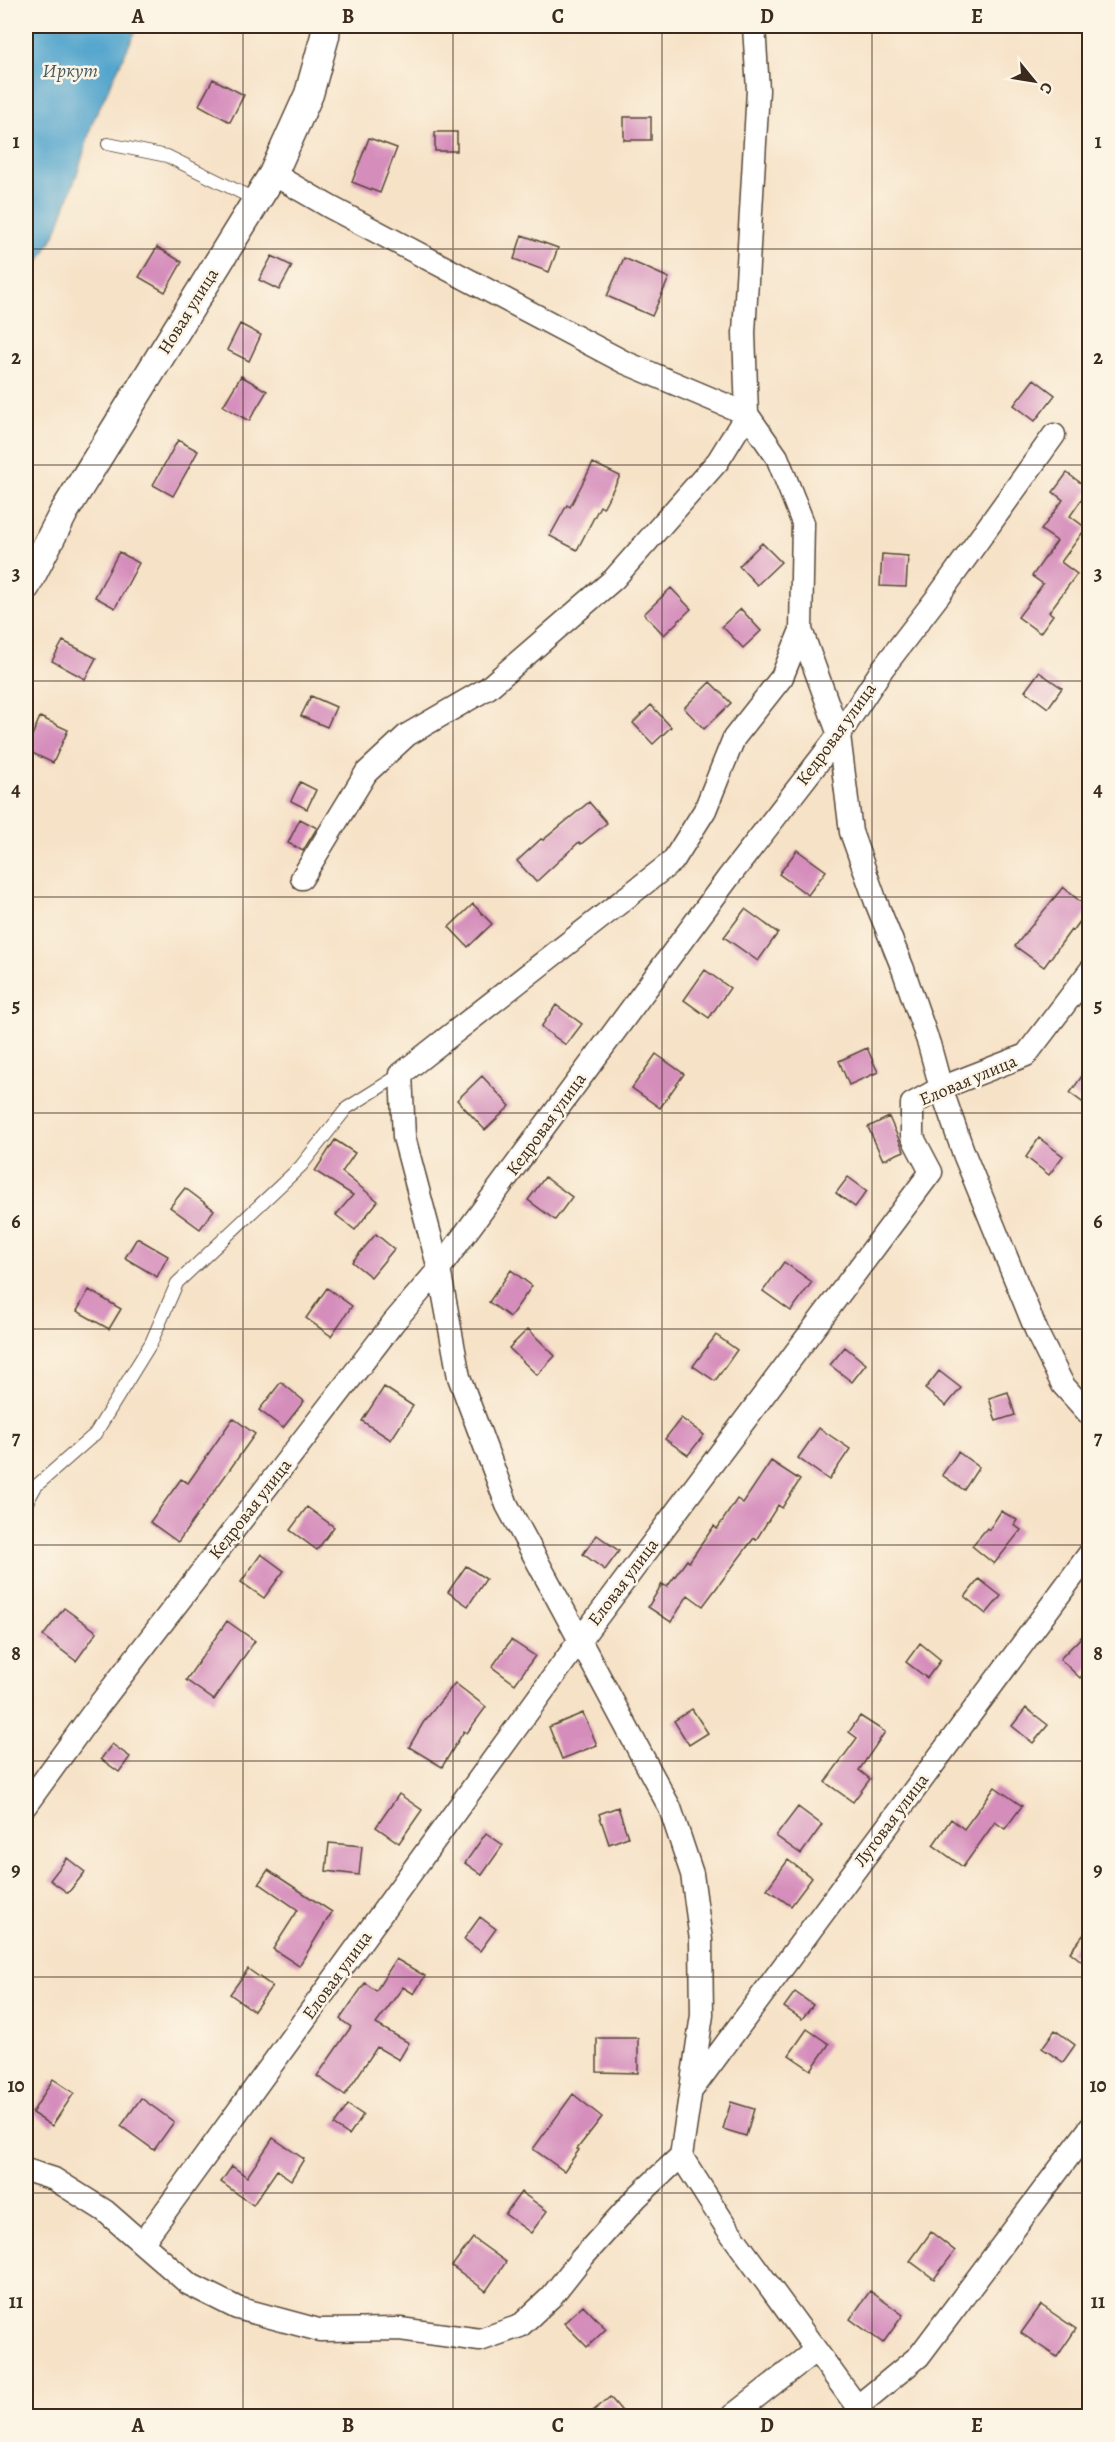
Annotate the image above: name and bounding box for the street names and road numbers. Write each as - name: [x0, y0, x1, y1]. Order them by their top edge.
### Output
- street label: Новая улица: [152, 263, 224, 359]
- street label: Кедровая улица: [791, 677, 882, 790]
- street label: Еловая улица: [916, 1048, 1021, 1111]
- street label: Кедровая улица: [501, 1067, 592, 1180]
- street label: Кедровая улица: [203, 1453, 297, 1564]
- street label: Еловая улица: [582, 1533, 664, 1631]
- street label: Луговая улица: [848, 1768, 934, 1872]
- street label: Еловая улица: [297, 1925, 378, 2024]

